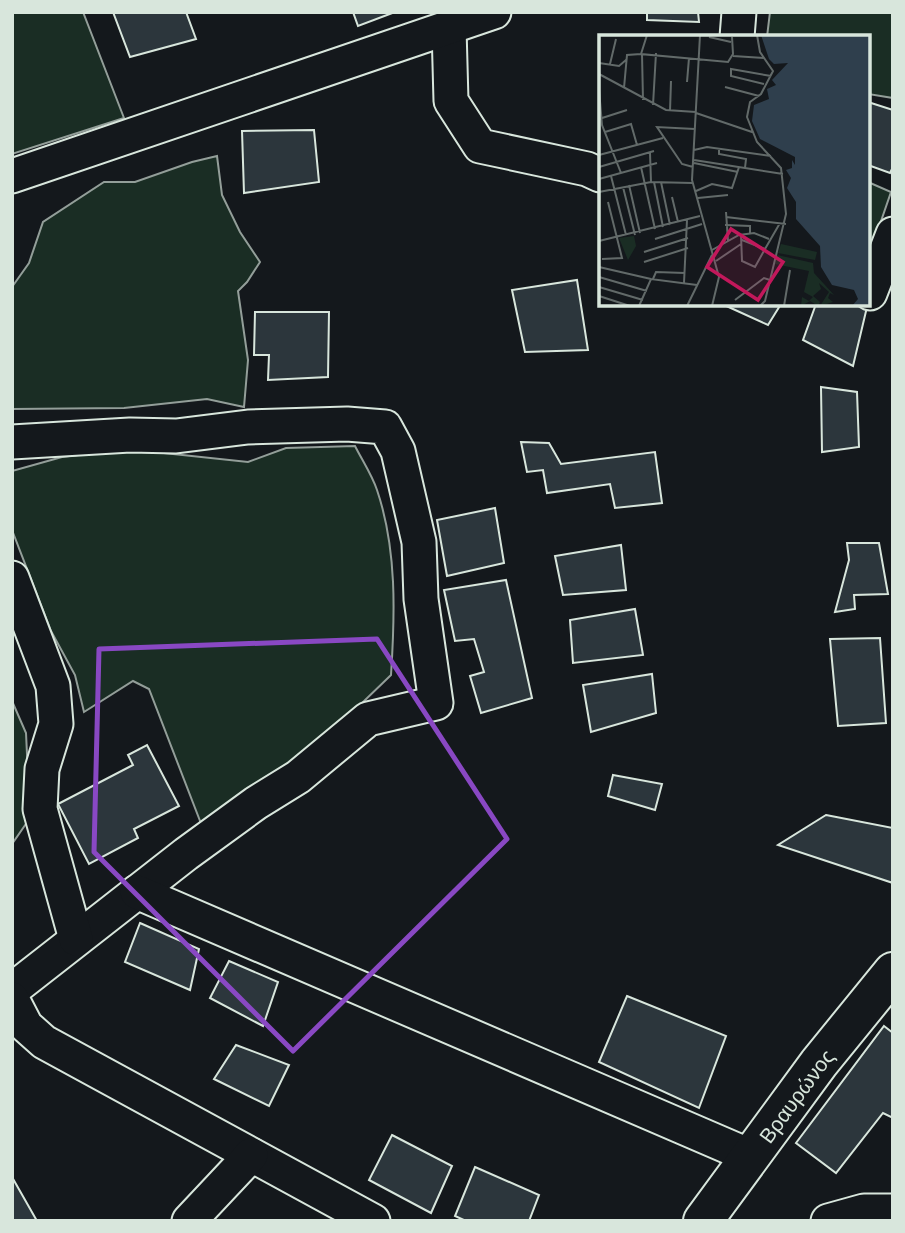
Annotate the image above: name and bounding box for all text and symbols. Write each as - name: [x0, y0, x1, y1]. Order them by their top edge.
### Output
- inset map: [599, 35, 870, 306]
- street label: Βραυρώνος: [753, 1043, 838, 1147]

